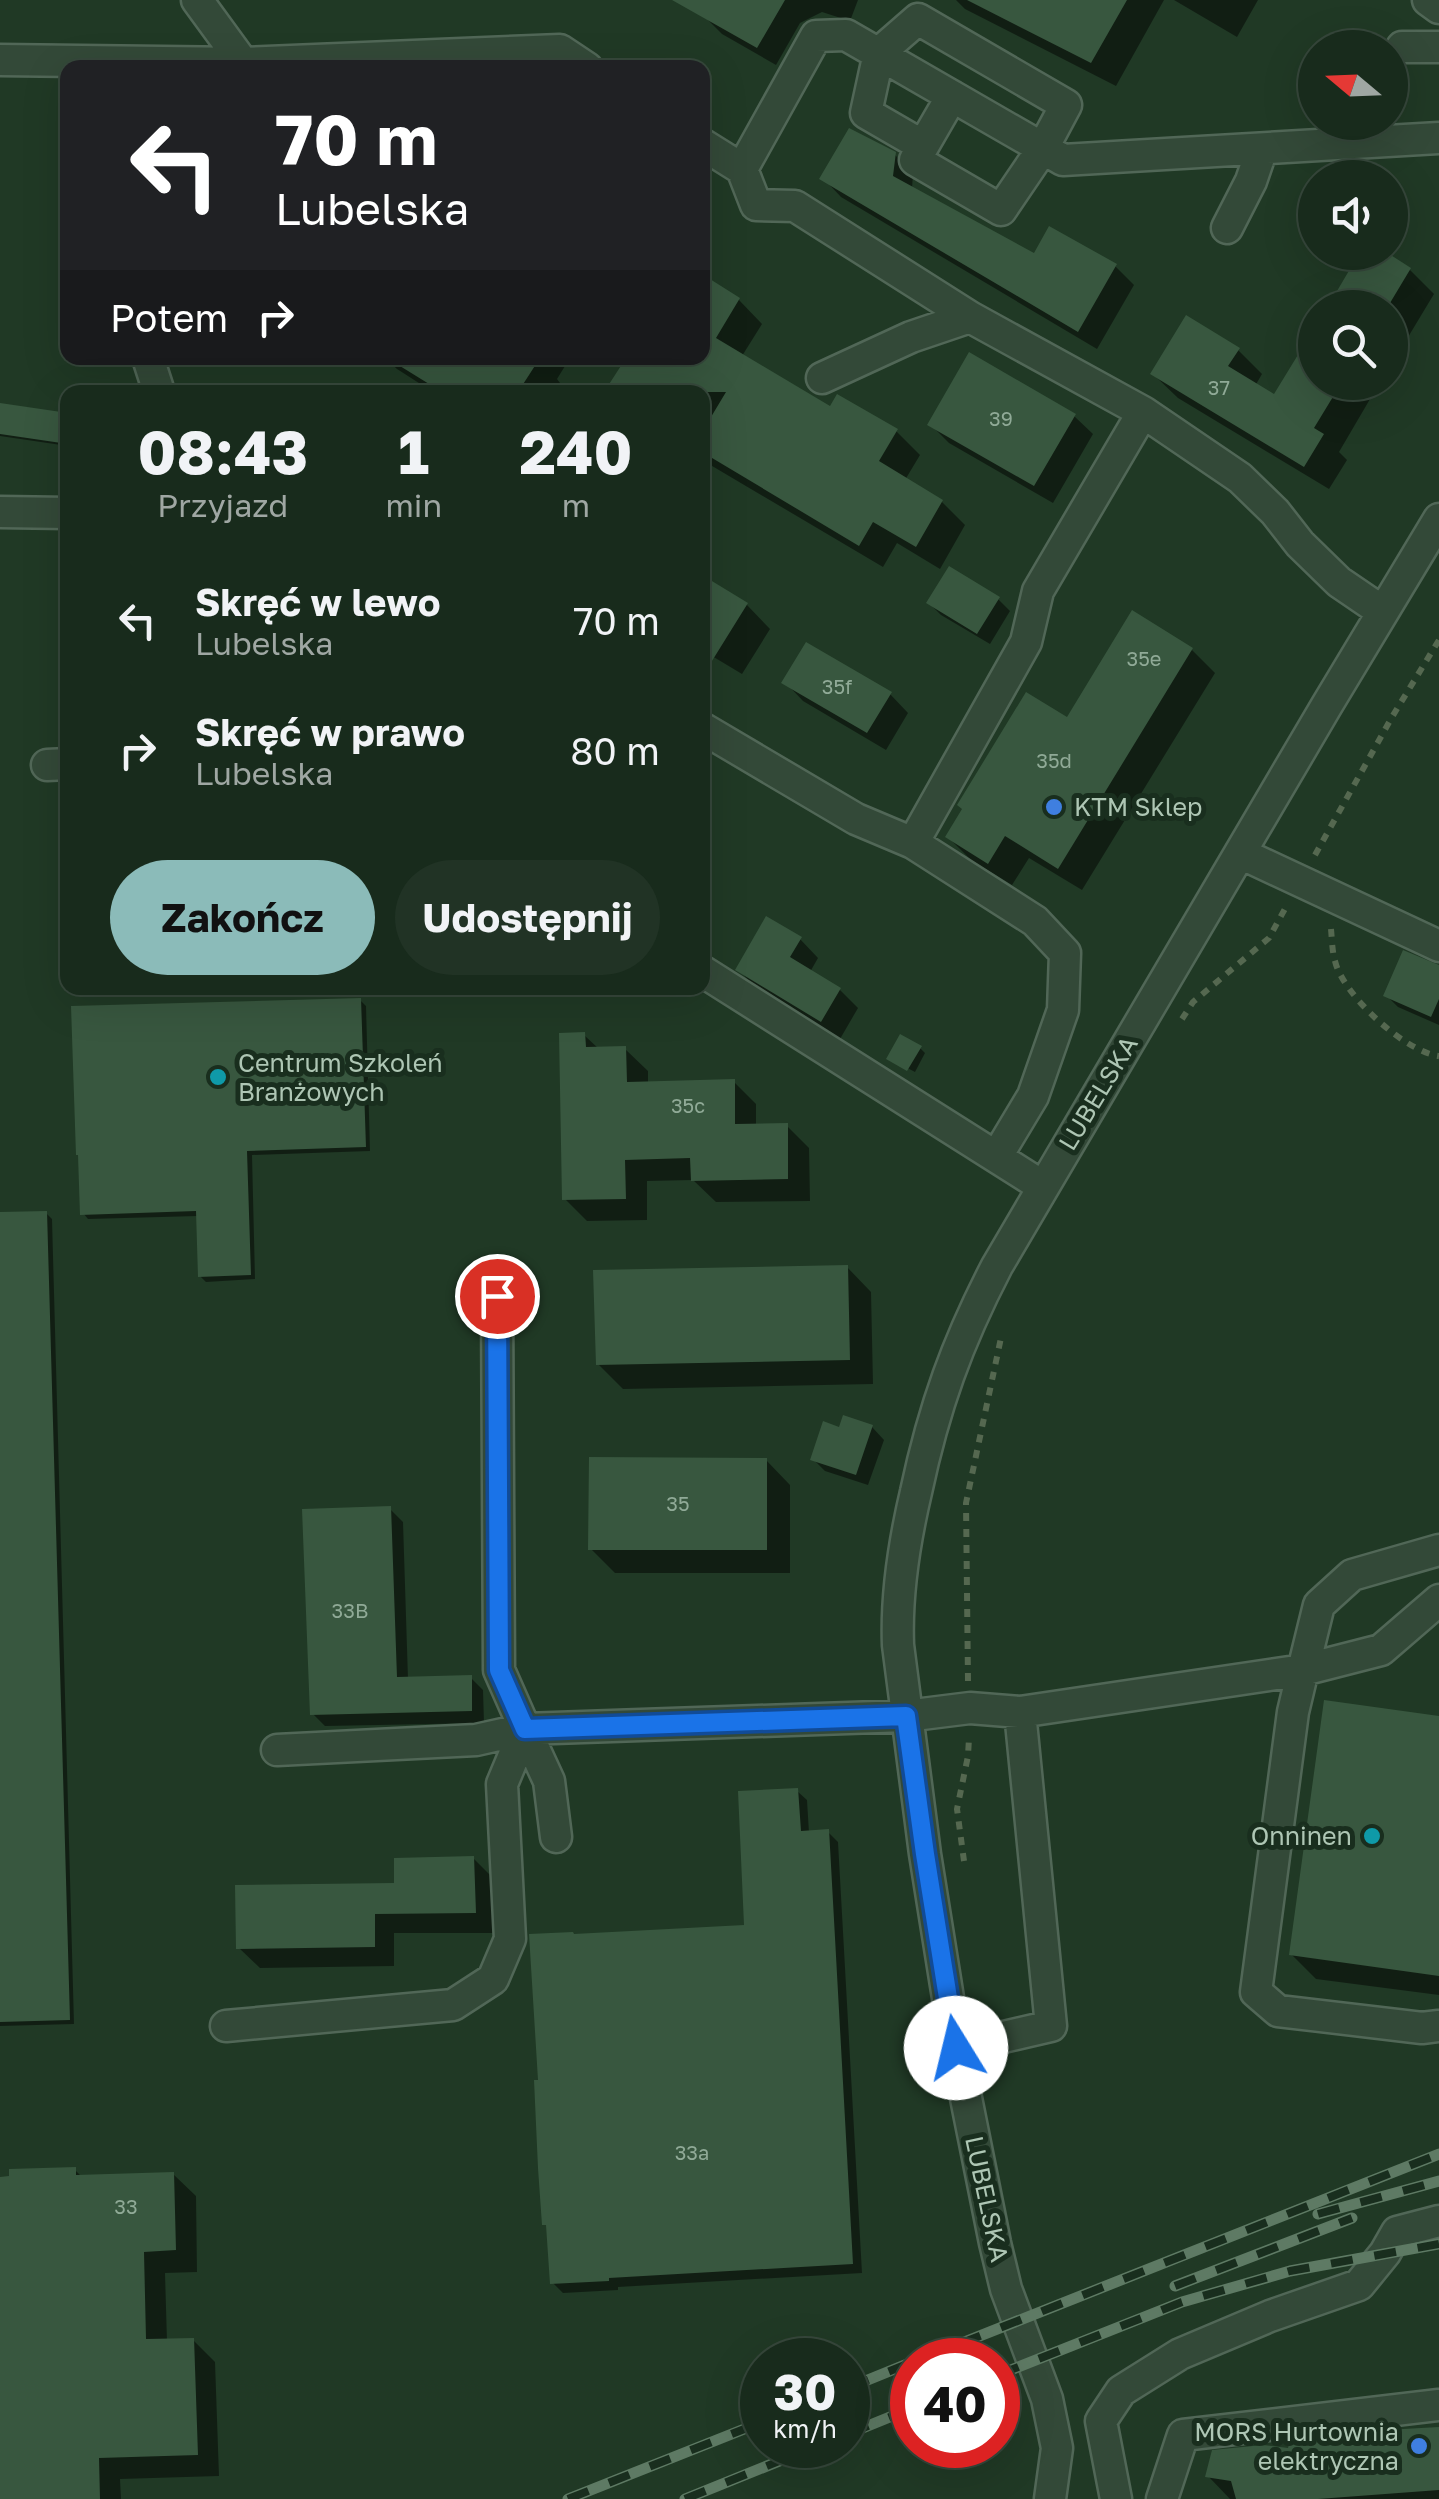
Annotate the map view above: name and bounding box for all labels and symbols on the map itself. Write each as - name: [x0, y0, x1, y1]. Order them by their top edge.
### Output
- north arrow: [1298, 30, 1408, 140]
- house number: 37: [1208, 375, 1230, 399]
- house number: 39: [989, 406, 1013, 430]
- house number: 35e: [1127, 646, 1161, 670]
- house number: 35f: [822, 674, 852, 698]
- house number: 35d: [1036, 748, 1072, 772]
- place label: KTM Sklep: [1074, 791, 1202, 822]
- marker: KTM Sklep: [1043, 796, 1065, 818]
- street label: LUBELSKA: [1051, 1030, 1144, 1156]
- place label: Centrum Szkoleń Branżowych: [238, 1047, 443, 1107]
- marker: Centrum Szkoleń Branżowych: [207, 1066, 229, 1088]
- house number: 35c: [671, 1093, 705, 1117]
- pin: [455, 1254, 540, 1339]
- house number: 35: [666, 1491, 690, 1515]
- house number: 33B: [332, 1598, 368, 1622]
- place label: Onninen: [1251, 1820, 1352, 1851]
- marker: Onninen: [1361, 1825, 1383, 1847]
- position arrow: [904, 1996, 1008, 2100]
- street label: LUBELSKA: [959, 2133, 1016, 2265]
- house number: 33a: [675, 2140, 709, 2164]
- house number: 33: [114, 2194, 138, 2218]
- speed limit sign: 40: [890, 2338, 1020, 2468]
- place label: MORS Hurtownia elektryczna: [1194, 2416, 1399, 2476]
- marker: MORS Hurtownia elektryczna: [1408, 2435, 1430, 2457]

